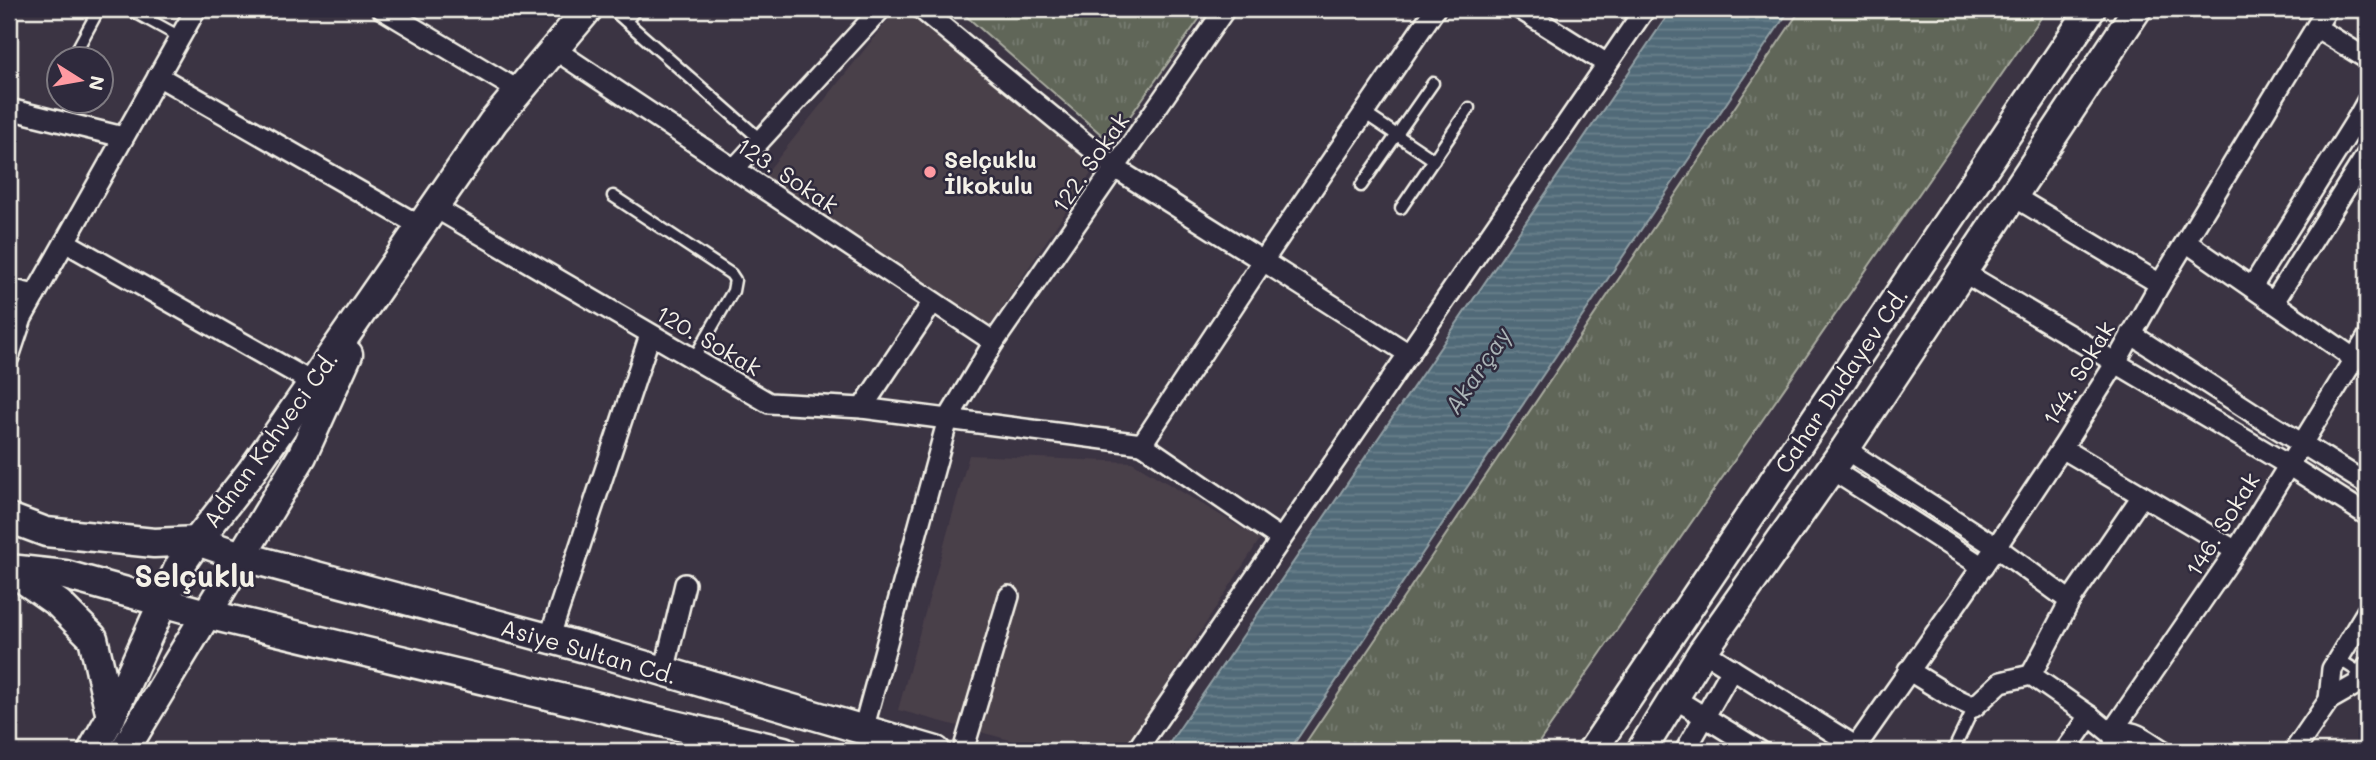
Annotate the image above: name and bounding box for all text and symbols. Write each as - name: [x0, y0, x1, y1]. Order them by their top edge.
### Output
- north arrow: [46, 46, 116, 116]
- text: N: [84, 74, 111, 93]
- street label: 122. Sokak: [1045, 106, 1135, 218]
- street label: 123. Sokak: [731, 130, 845, 220]
- place label: Selçuklu İlkokulu: [944, 144, 1037, 200]
- marker: Selçuklu İlkokulu: [922, 164, 938, 180]
- street label: Cahar Dudayev Cd.: [1768, 281, 1914, 479]
- street label: 120. Sokak: [651, 298, 767, 382]
- street label: 144. Sokak: [2035, 315, 2121, 431]
- water label: Akarçay: [1437, 320, 1517, 419]
- street label: Adnan Kahveci Cd.: [196, 345, 344, 533]
- street label: 146. Sokak: [2178, 466, 2266, 582]
- district label: Selçuklu: [134, 555, 256, 595]
- street label: Asiye Sultan Cd.: [498, 612, 680, 690]

